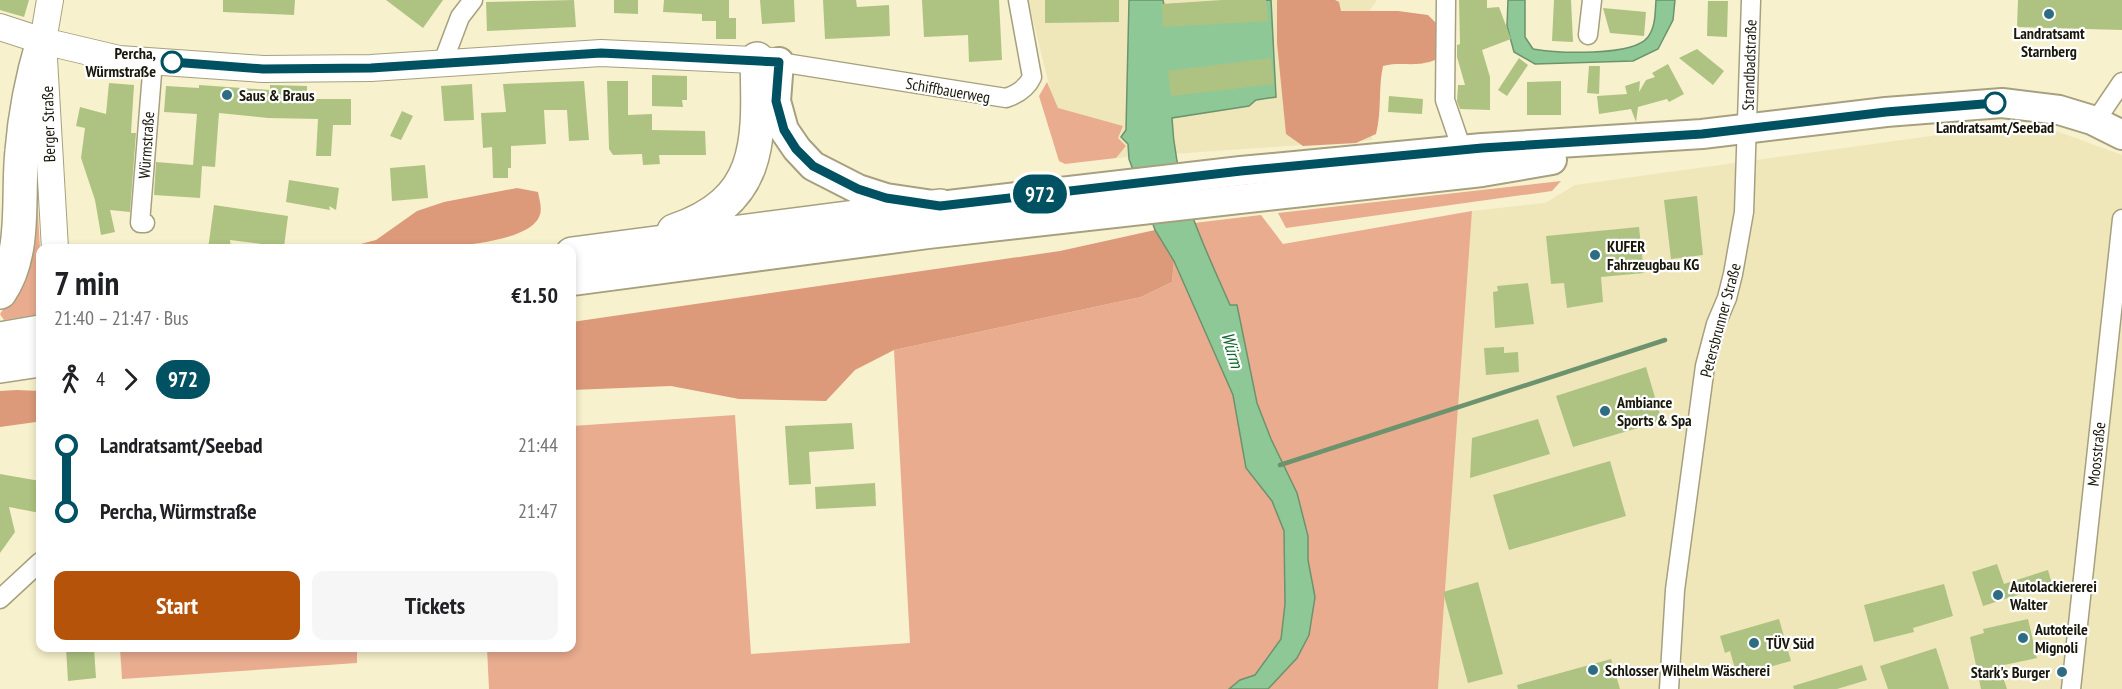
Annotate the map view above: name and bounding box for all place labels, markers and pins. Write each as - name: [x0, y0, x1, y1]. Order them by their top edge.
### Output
- marker: Landratsamt Starnberg: [2042, 7, 2056, 21]
- place label: Landratsamt Starnberg: [2013, 23, 2085, 61]
- place label: Percha, Würmstraße: [85, 43, 156, 81]
- marker: Percha, Würmstraße: [161, 51, 183, 73]
- place label: Saus & Braus: [239, 85, 315, 105]
- marker: Saus & Braus: [220, 88, 234, 102]
- marker: Landratsamt/Seebad: [1984, 92, 2006, 114]
- place label: Landratsamt/Seebad: [1936, 117, 2054, 137]
- place label: KUFER Fahrzeugbau KG: [1607, 236, 1699, 274]
- marker: KUFER Fahrzeugbau KG: [1588, 248, 1602, 262]
- place label: Ambiance Sports & Spa: [1616, 392, 1692, 430]
- marker: Ambiance Sports & Spa: [1598, 404, 1612, 418]
- place label: Autolackiererei Walter: [2009, 576, 2097, 614]
- marker: Autolackiererei Walter: [1991, 588, 2005, 602]
- place label: Autoteile Mignoli: [2034, 619, 2088, 657]
- marker: Autoteile Mignoli: [2016, 631, 2030, 645]
- place label: TÜV Süd: [1766, 633, 1814, 653]
- marker: TÜV Süd: [1747, 636, 1761, 650]
- place label: Schlosser Wilhelm Wäscherei: [1605, 660, 1770, 680]
- place label: Stark's Burger: [1971, 662, 2050, 682]
- marker: Schlosser Wilhelm Wäscherei: [1586, 663, 1600, 677]
- marker: Stark's Burger: [2055, 665, 2069, 679]

